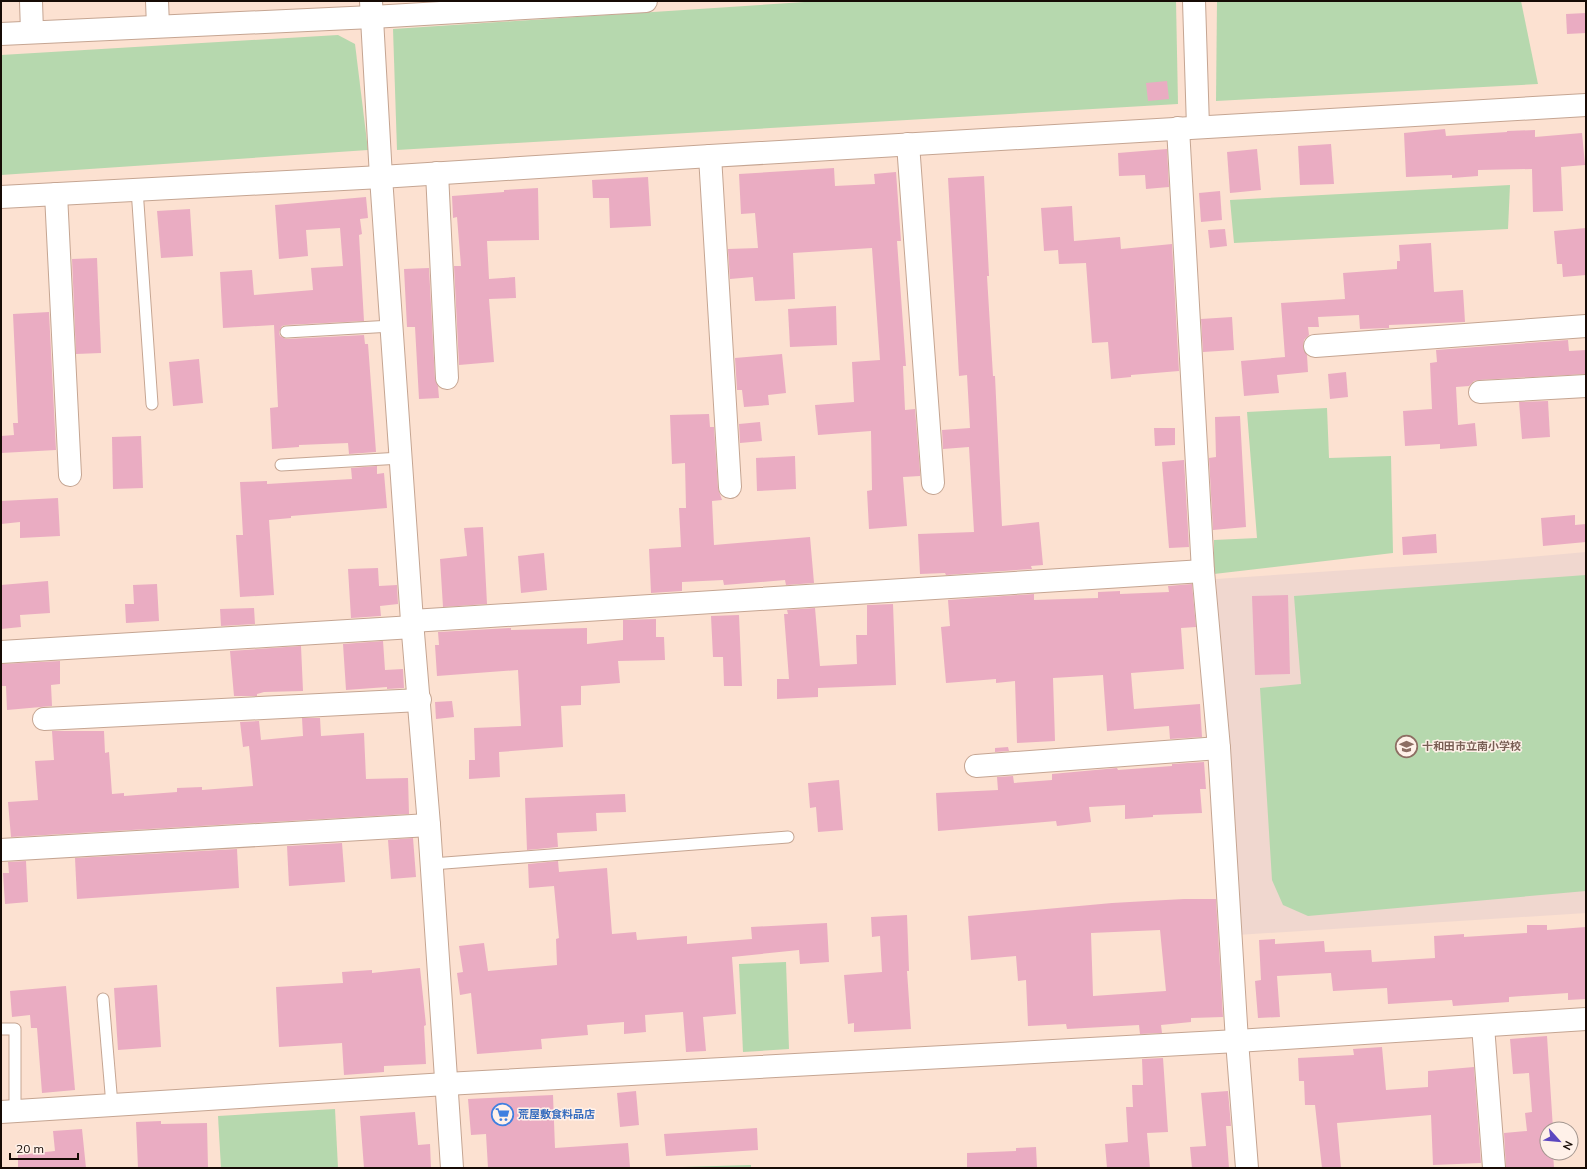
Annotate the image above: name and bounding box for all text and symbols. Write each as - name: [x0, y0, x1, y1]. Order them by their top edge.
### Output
- school or university icon: 十和田市立南小学校: [1393, 733, 1419, 759]
- place label: 十和田市立南小学校: [1422, 739, 1521, 753]
- supermarket icon: 荒屋敷食料品店: [490, 1101, 516, 1127]
- place label: 荒屋敷食料品店: [518, 1107, 595, 1121]
- north arrow: [1539, 1121, 1579, 1161]
- scale bar: [10, 1135, 78, 1161]
- text: N: [1560, 1139, 1576, 1152]
- text: 20 m: [16, 1141, 44, 1156]

